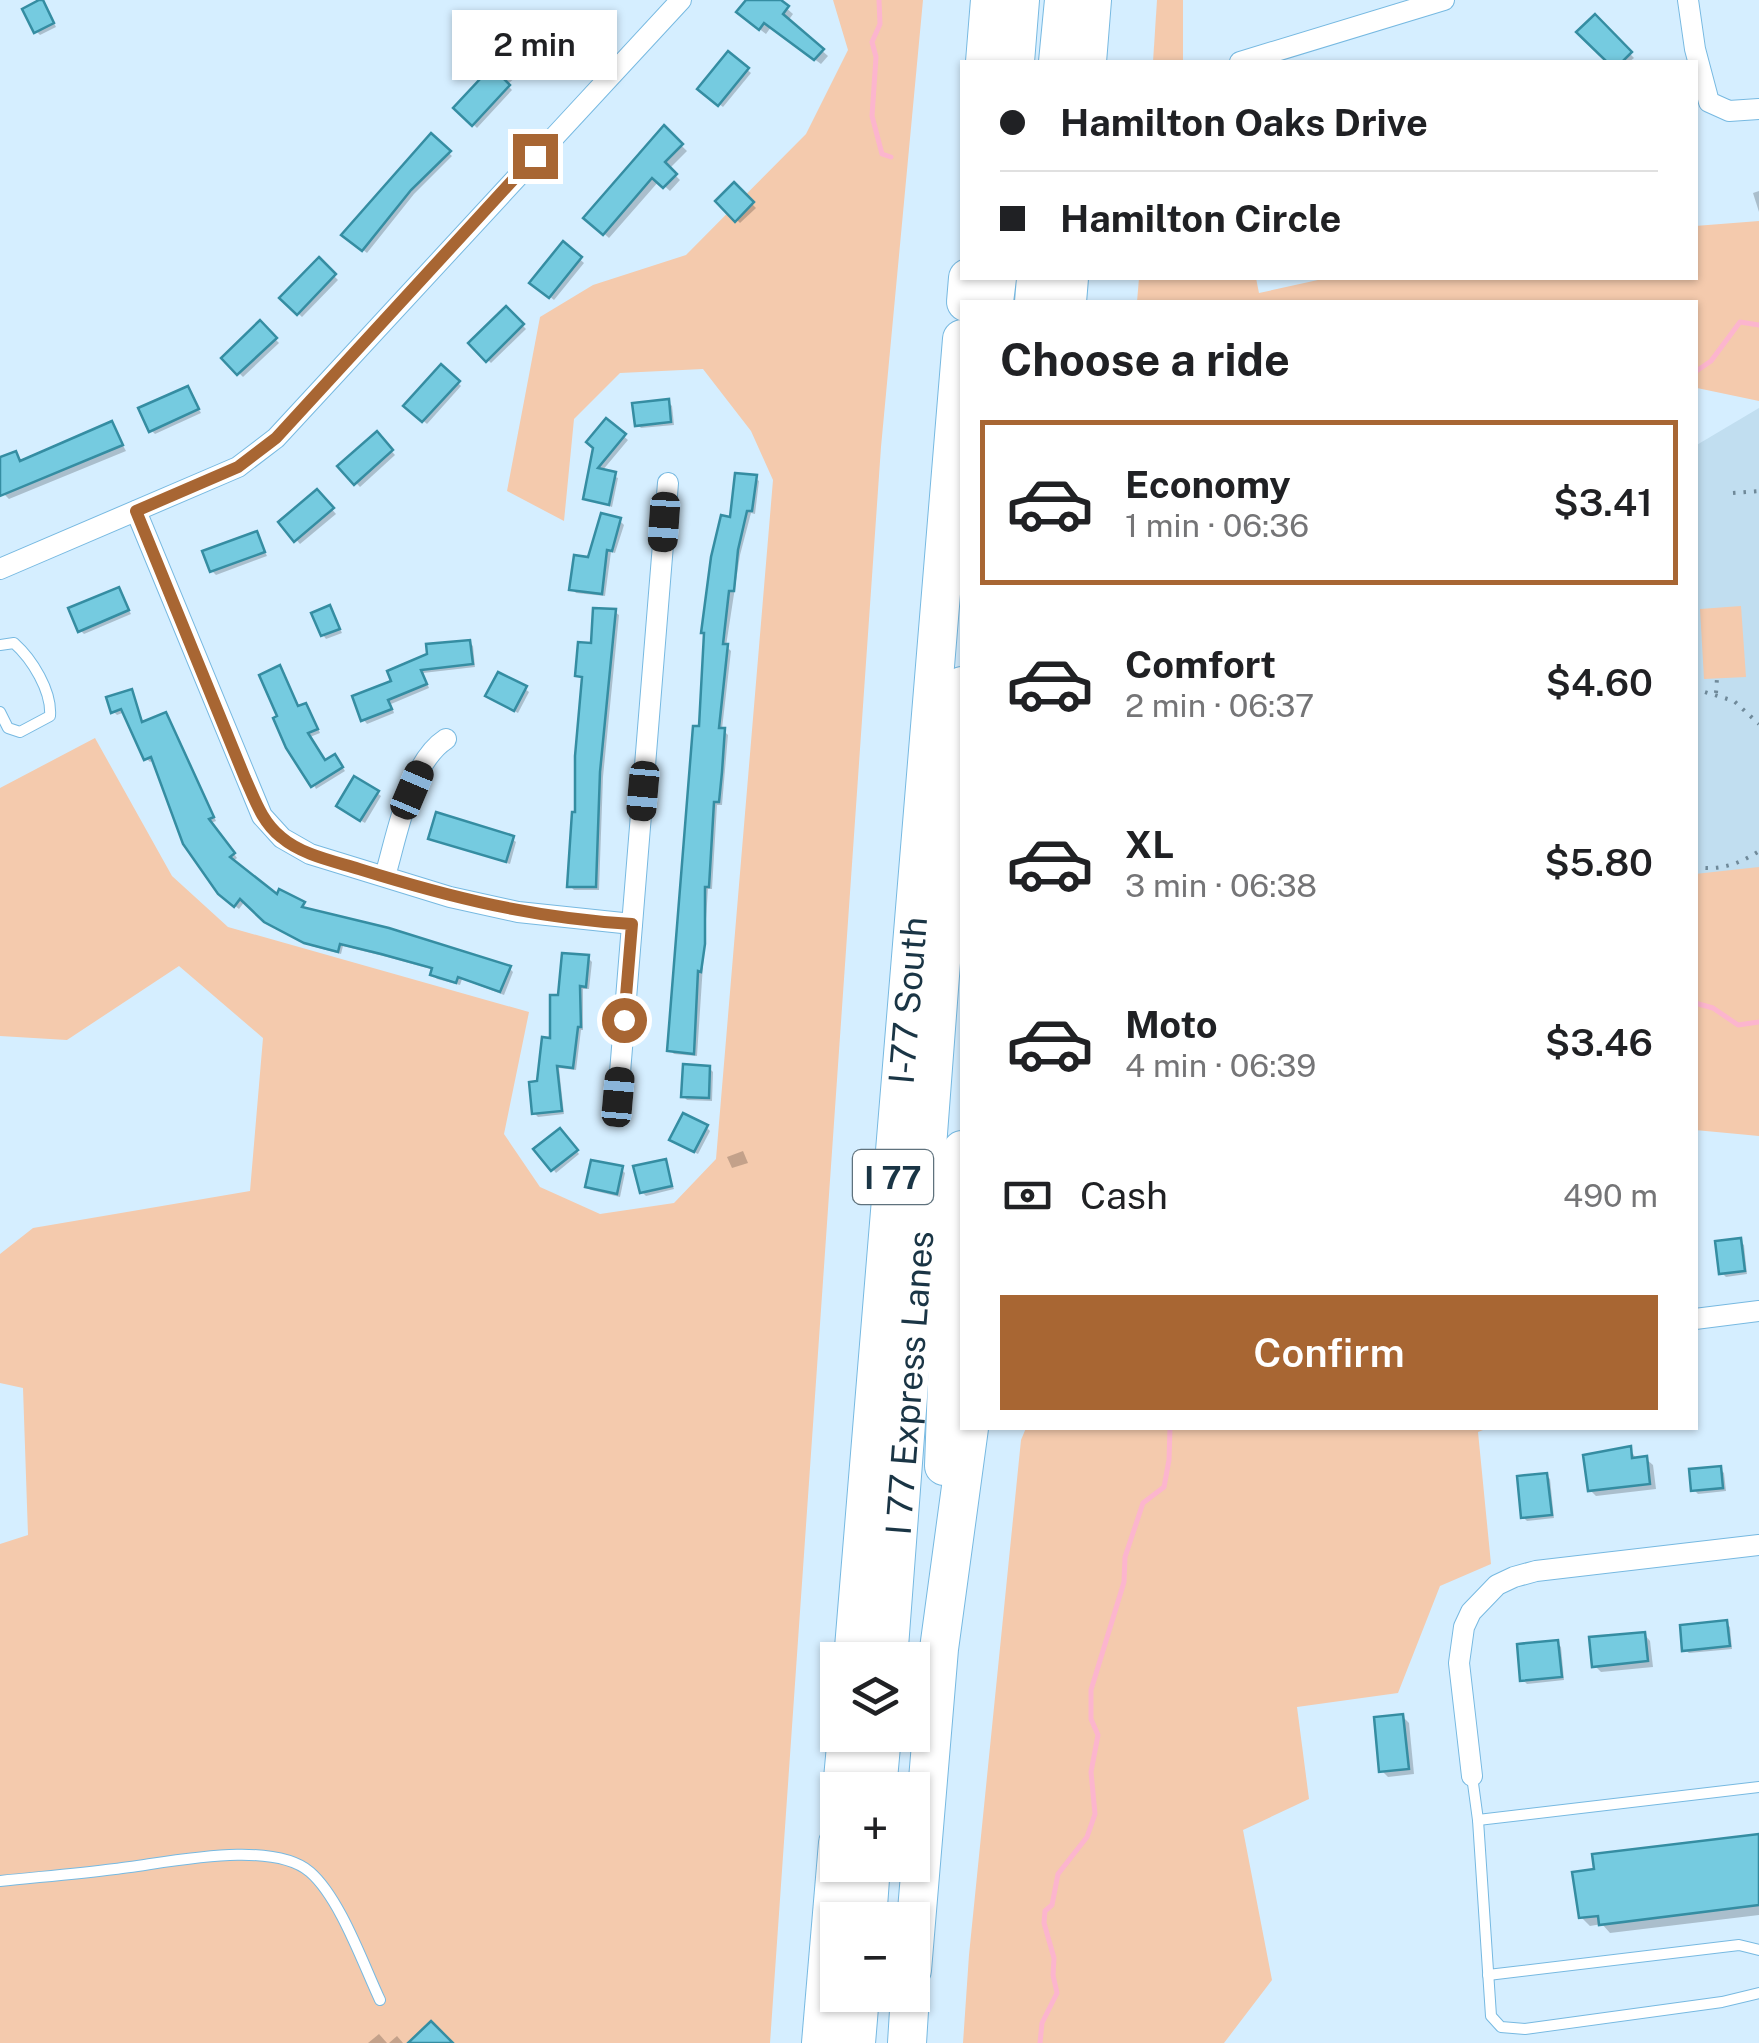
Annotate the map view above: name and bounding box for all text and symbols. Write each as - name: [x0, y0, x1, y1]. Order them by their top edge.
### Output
- callout: 2 min: [452, 11, 618, 81]
- text: 2 min: [493, 26, 576, 63]
- text: Hamilton Oaks Drive: [1060, 100, 1428, 145]
- route end: [513, 134, 558, 179]
- text: Hamilton Circle: [1060, 196, 1341, 241]
- text: Choose a ride: [1000, 333, 1290, 386]
- icon: car: [1005, 458, 1095, 548]
- text: Economy: [1125, 462, 1291, 507]
- text: $3.41: [1553, 480, 1653, 525]
- car: [647, 491, 681, 553]
- text: 1 min · 06:36: [1125, 507, 1309, 544]
- icon: car: [1005, 638, 1095, 728]
- text: Comfort: [1125, 642, 1276, 687]
- text: $4.60: [1545, 660, 1653, 705]
- text: 2 min · 06:37: [1125, 687, 1314, 724]
- car: [386, 757, 438, 823]
- car: [625, 760, 661, 822]
- icon: car: [1005, 818, 1095, 908]
- text: XL: [1125, 822, 1174, 867]
- text: $5.80: [1544, 840, 1653, 885]
- text: 3 min · 06:38: [1125, 867, 1317, 904]
- street label: I-77 South: [880, 915, 935, 1085]
- route start: [602, 998, 647, 1043]
- icon: car: [1005, 998, 1095, 1088]
- text: Moto: [1125, 1002, 1218, 1047]
- text: $3.46: [1545, 1020, 1653, 1065]
- text: 4 min · 06:39: [1125, 1047, 1316, 1084]
- car: [600, 1066, 636, 1128]
- road number: I 77: [853, 1150, 933, 1204]
- icon: cash: [1000, 1168, 1055, 1223]
- text: Cash: [1080, 1173, 1168, 1218]
- text: 490 m: [1563, 1177, 1658, 1214]
- street label: I 77 Express Lanes: [877, 1229, 941, 1536]
- button: Confirm: [1000, 1295, 1658, 1410]
- map controls: [820, 1642, 930, 2012]
- button: layers: [820, 1642, 930, 1752]
- button: +: [820, 1772, 930, 1882]
- button: −: [820, 1902, 930, 2012]

